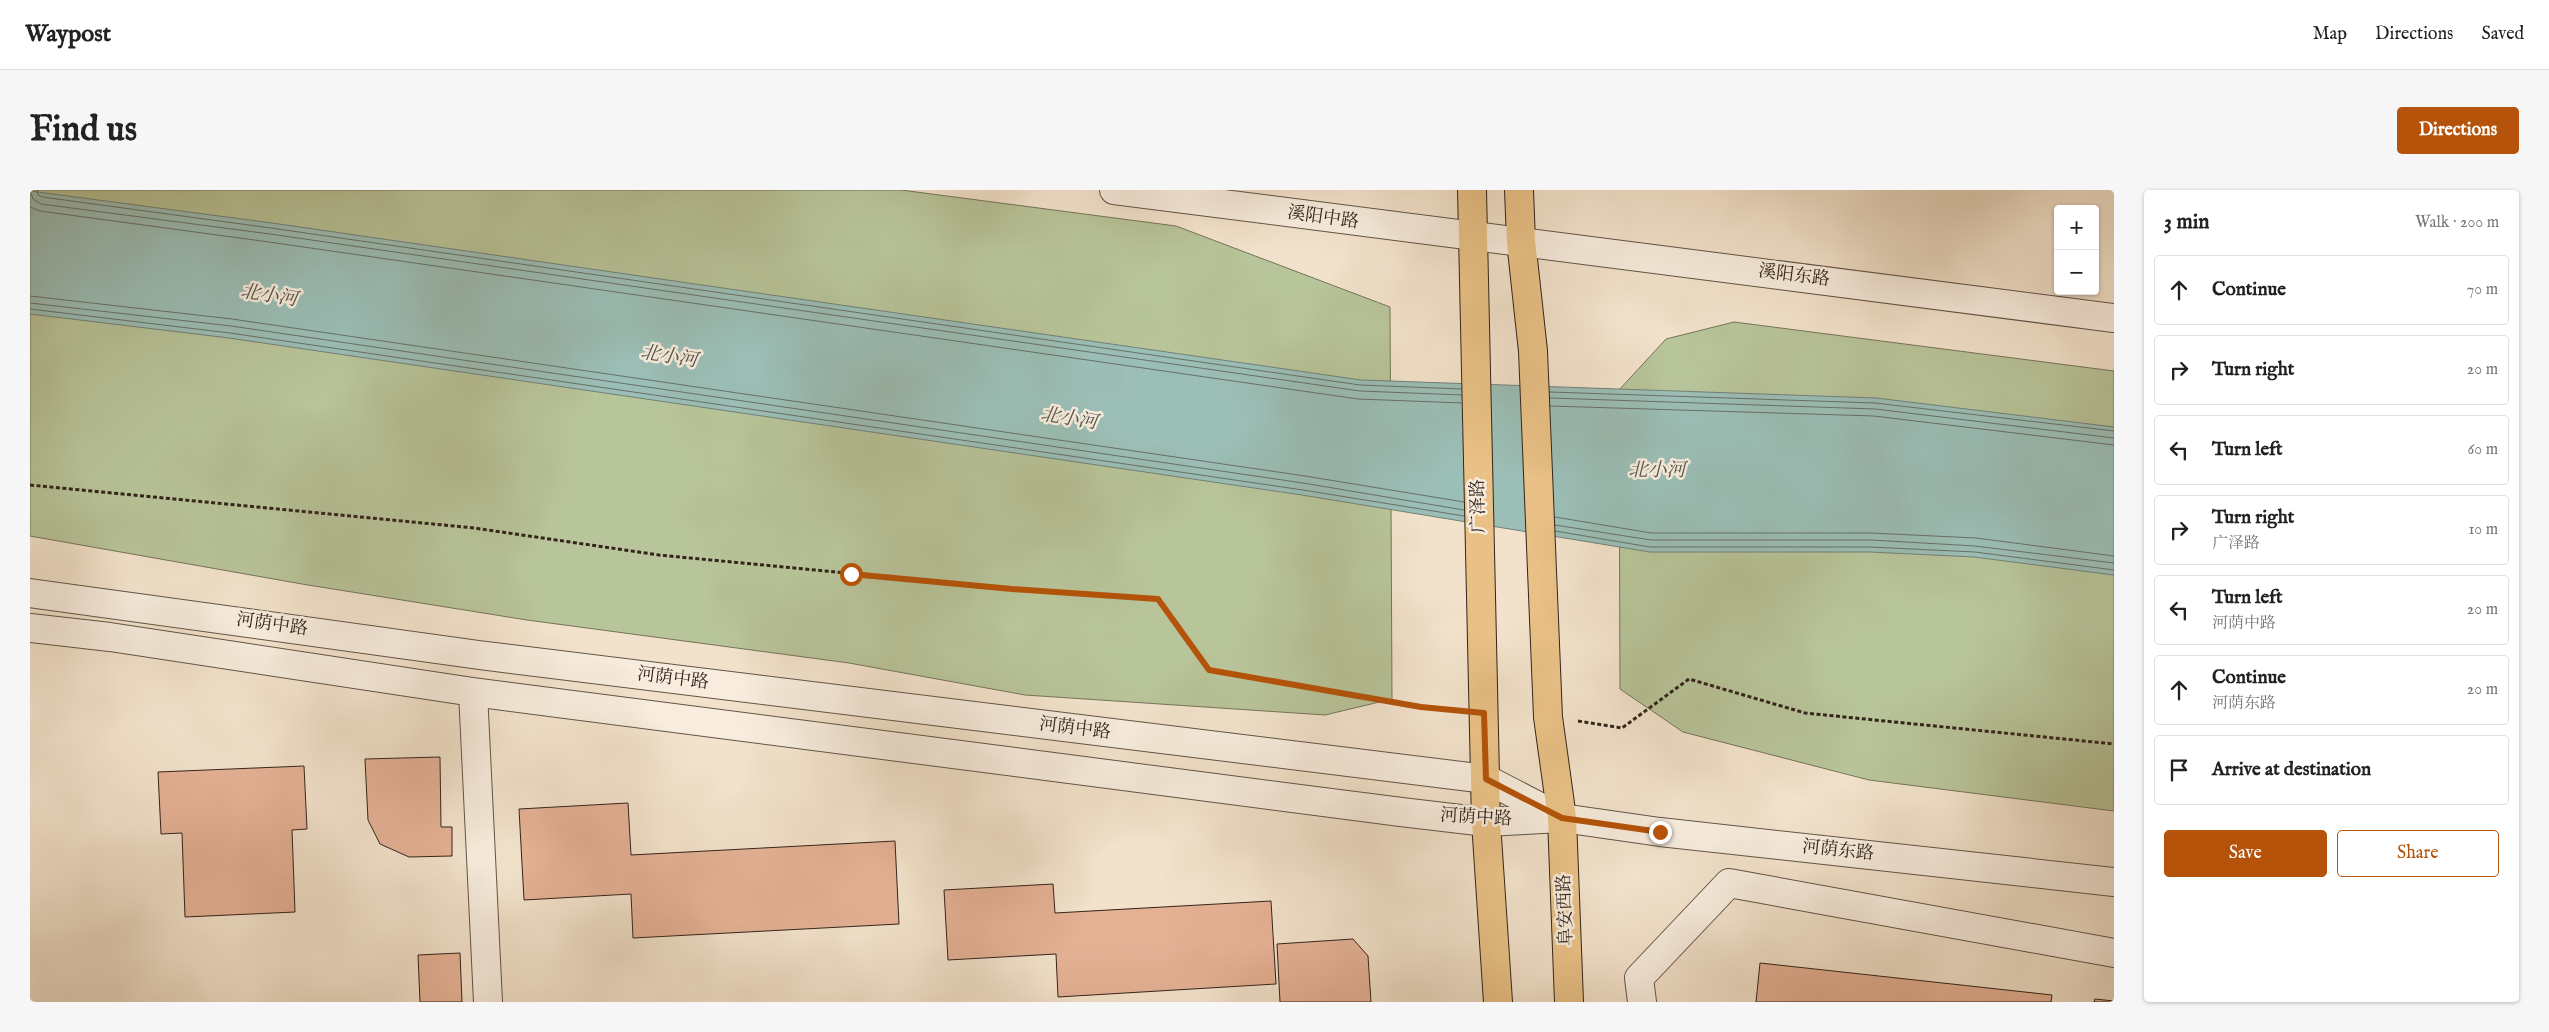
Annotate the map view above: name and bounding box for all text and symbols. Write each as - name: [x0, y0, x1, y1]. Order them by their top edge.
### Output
- text: Waypost: [25, 19, 111, 50]
- text: Map: [2313, 23, 2347, 46]
- text: Directions: [2375, 23, 2453, 46]
- text: Saved: [2481, 23, 2524, 46]
- button: Directions: [2397, 107, 2519, 154]
- text: Find us: [30, 108, 137, 153]
- street label: 溪阳中路: [1286, 202, 1360, 234]
- map controls: [2054, 205, 2099, 295]
- button: +: [2054, 205, 2099, 250]
- text: 3 min: [2164, 209, 2209, 236]
- text: Walk · 200 m: [2415, 213, 2499, 233]
- button: −: [2054, 250, 2099, 295]
- street label: 溪阳东路: [1757, 260, 1831, 292]
- icon: ahead: [2165, 276, 2193, 304]
- text: Continue: [2212, 278, 2286, 302]
- water label: 北小河: [239, 280, 302, 313]
- text: 70 m: [2467, 280, 2498, 300]
- water label: 北小河: [639, 341, 702, 374]
- icon: right: [2165, 356, 2193, 384]
- text: Turn right: [2212, 358, 2294, 382]
- text: 20 m: [2467, 360, 2498, 380]
- water label: 北小河: [1039, 403, 1102, 436]
- icon: left: [2165, 436, 2193, 464]
- text: Turn left: [2212, 438, 2283, 462]
- text: 60 m: [2468, 440, 2498, 460]
- water label: 北小河: [1628, 459, 1688, 483]
- street label: 广泽路: [1467, 479, 1491, 533]
- text: Turn right: [2212, 506, 2294, 530]
- icon: right: [2165, 516, 2193, 544]
- text: 10 m: [2468, 520, 2498, 540]
- text: 广泽路: [2212, 534, 2260, 554]
- route start: [840, 563, 863, 586]
- text: Turn left: [2212, 586, 2283, 610]
- icon: left: [2165, 596, 2193, 624]
- text: 20 m: [2467, 600, 2498, 620]
- street label: 河荫中路: [235, 609, 309, 641]
- text: 河荫中路: [2212, 614, 2276, 634]
- street label: 河荫中路: [636, 663, 710, 695]
- text: Continue: [2212, 666, 2286, 690]
- icon: ahead: [2165, 676, 2193, 704]
- text: 20 m: [2467, 680, 2498, 700]
- text: 河荫东路: [2212, 694, 2276, 714]
- street label: 河荫中路: [1038, 713, 1112, 745]
- icon: arrive: [2165, 756, 2193, 784]
- text: Arrive at destination: [2212, 758, 2371, 782]
- street label: 河荫中路: [1439, 805, 1513, 831]
- route end: [1649, 821, 1672, 844]
- button: Save: [2164, 830, 2327, 877]
- button: Share: [2337, 830, 2499, 877]
- street label: 河荫东路: [1801, 836, 1875, 866]
- street label: 阜安西路: [1553, 874, 1579, 946]

